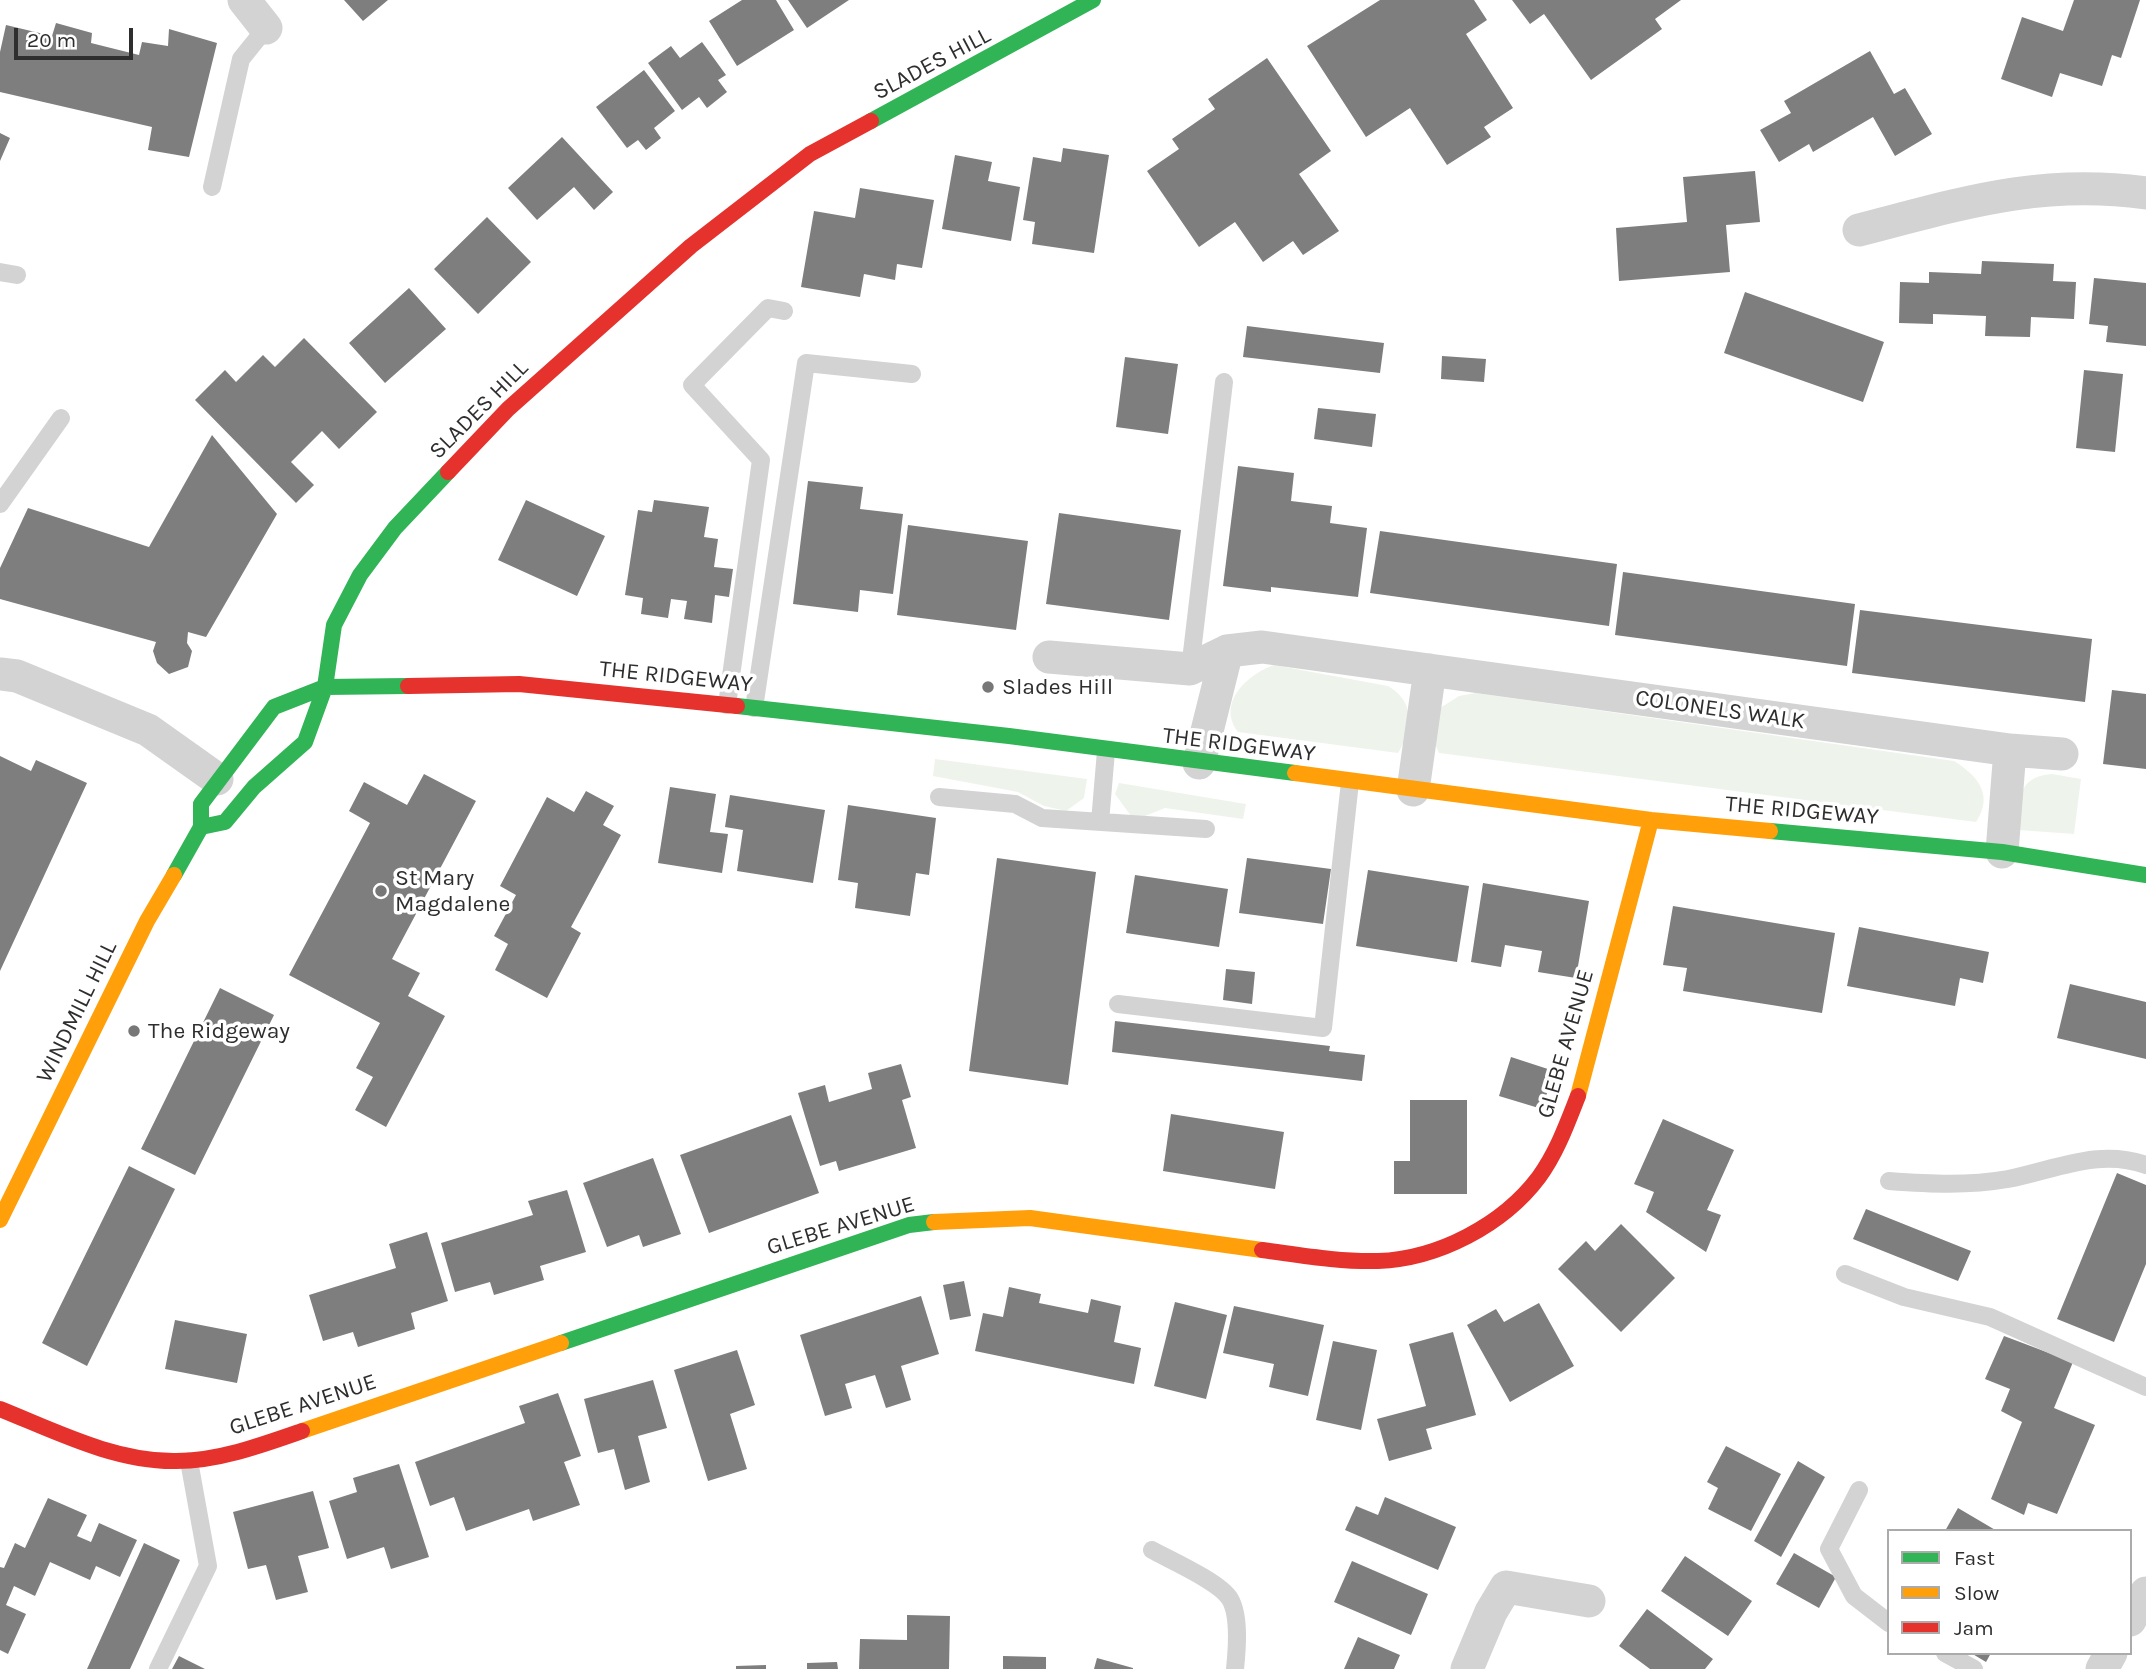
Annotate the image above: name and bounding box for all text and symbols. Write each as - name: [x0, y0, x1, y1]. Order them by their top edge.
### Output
- scale bar: [18, 14, 136, 58]
- street label: SLADES HILL: [869, 22, 995, 106]
- text: 20 m: [27, 28, 76, 52]
- street label: SLADES HILL: [424, 355, 534, 465]
- street label: THE RIDGEWAY: [598, 655, 754, 699]
- place label: Slades Hill: [1002, 673, 1113, 701]
- marker: Slades Hill: [980, 679, 996, 695]
- street label: COLONELS WALK: [1633, 684, 1807, 736]
- street label: THE RIDGEWAY: [1161, 722, 1317, 768]
- street label: THE RIDGEWAY: [1724, 791, 1880, 831]
- place label: St Mary Magdalene: [395, 864, 510, 918]
- marker: St Mary Magdalene: [373, 883, 389, 899]
- street label: WINDMILL HILL: [31, 937, 123, 1087]
- street label: GLEBE AVENUE: [1532, 967, 1600, 1121]
- place label: The Ridgeway: [148, 1017, 290, 1045]
- marker: The Ridgeway: [126, 1023, 142, 1039]
- street label: GLEBE AVENUE: [764, 1190, 918, 1262]
- street label: GLEBE AVENUE: [226, 1368, 380, 1442]
- legend: [1887, 1529, 2132, 1655]
- text: Fast: [1954, 1546, 1995, 1570]
- text: Slow: [1954, 1581, 1999, 1605]
- text: Jam: [1954, 1616, 1994, 1640]

